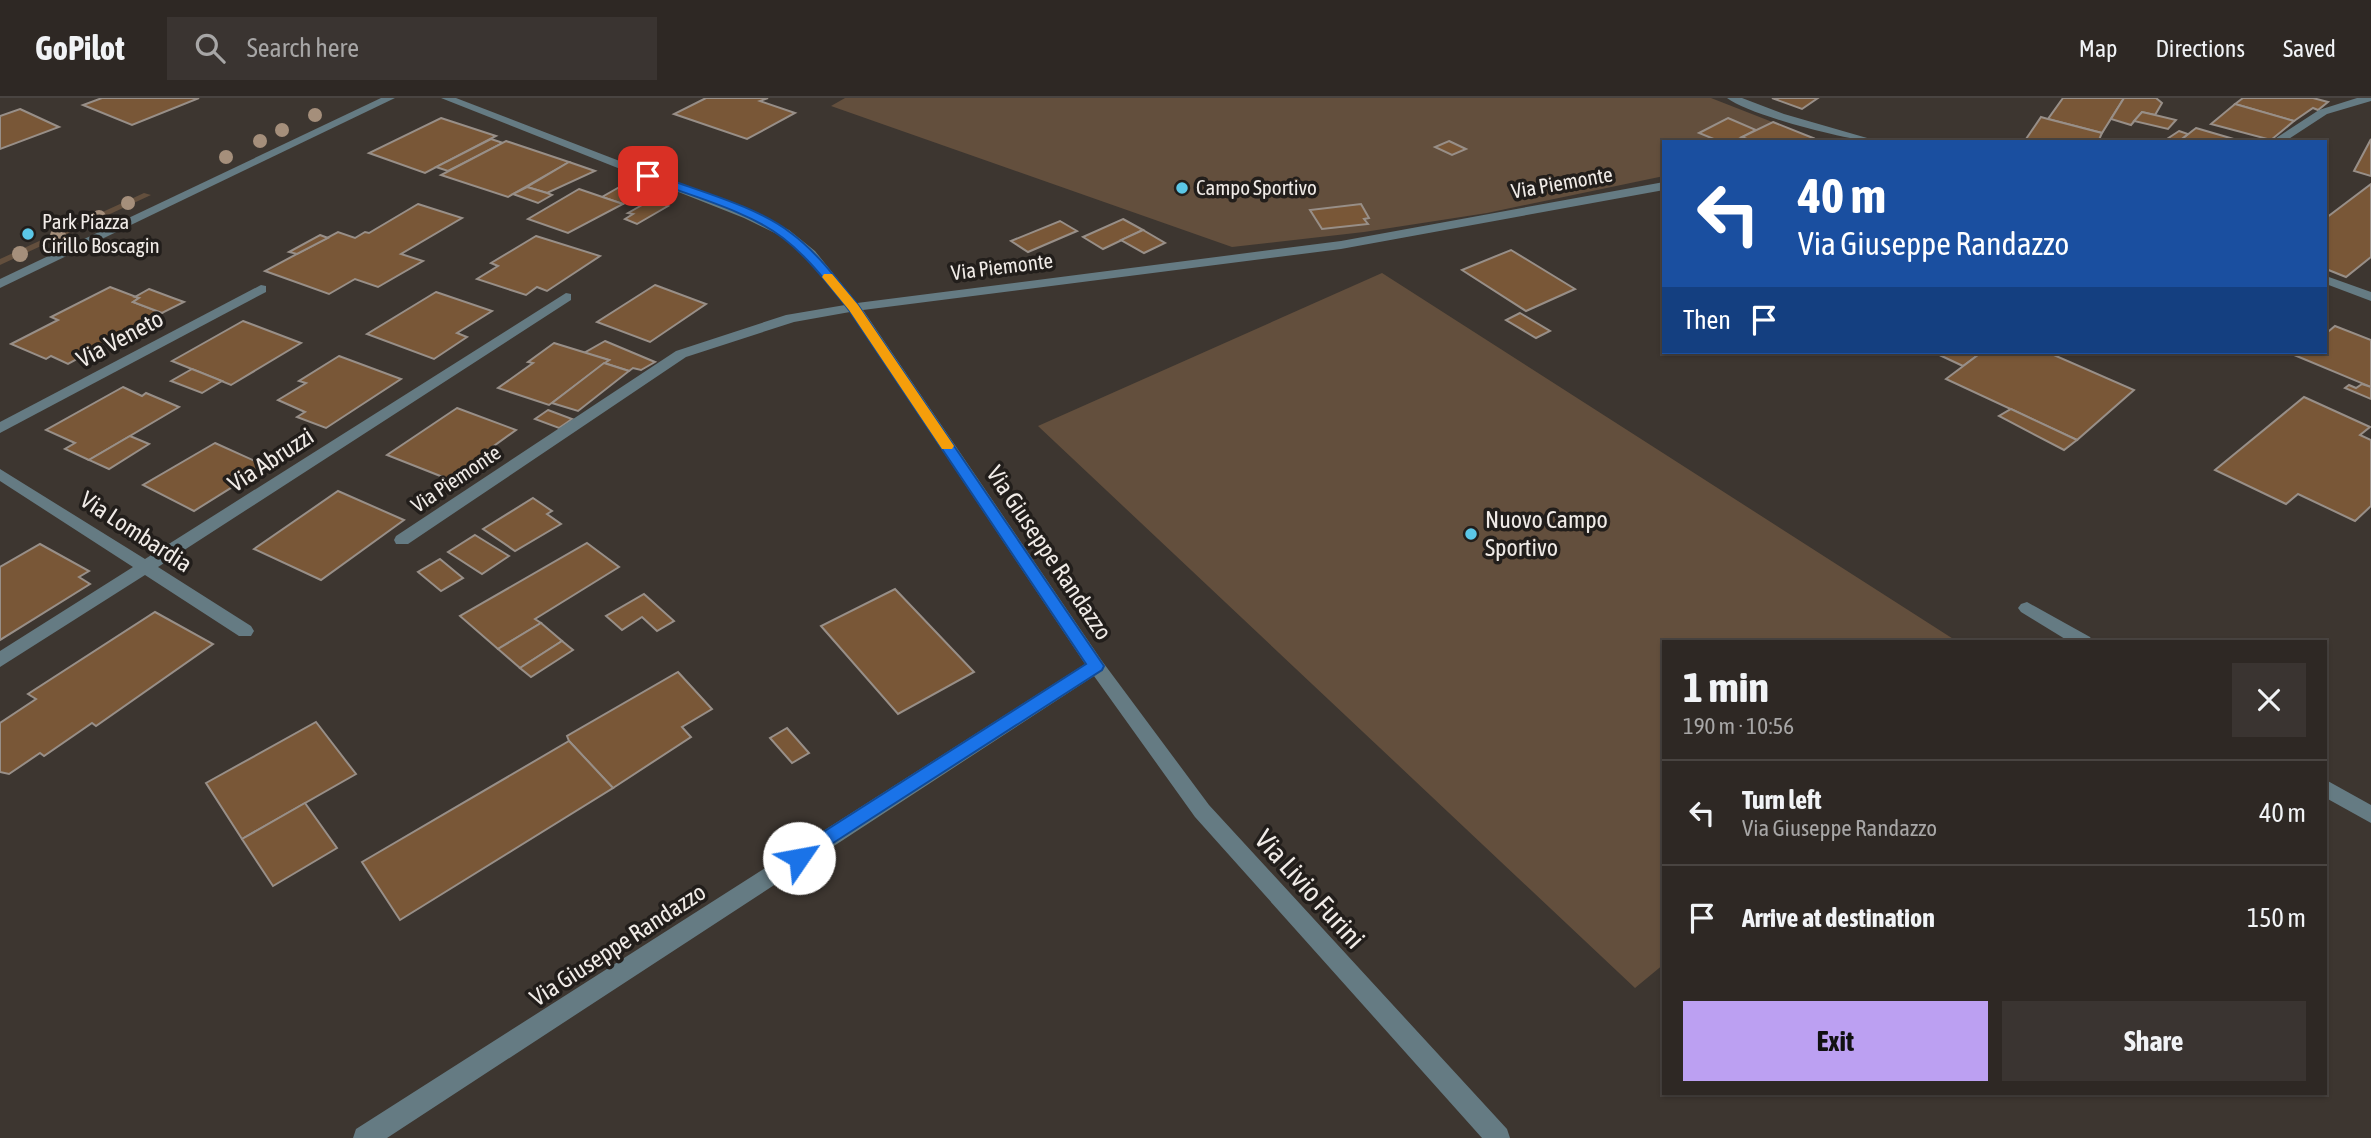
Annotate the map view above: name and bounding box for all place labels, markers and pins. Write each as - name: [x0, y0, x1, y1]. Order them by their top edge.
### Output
- pin: [618, 146, 678, 206]
- place label: Campo Sportivo: [1196, 175, 1317, 199]
- marker: Campo Sportivo: [1174, 180, 1190, 196]
- place label: Park Piazza Cirillo Boscagin: [42, 209, 160, 257]
- marker: Park Piazza Cirillo Boscagin: [20, 226, 36, 242]
- place label: Nuovo Campo Sportivo: [1485, 506, 1608, 561]
- marker: Nuovo Campo Sportivo: [1463, 526, 1479, 542]

